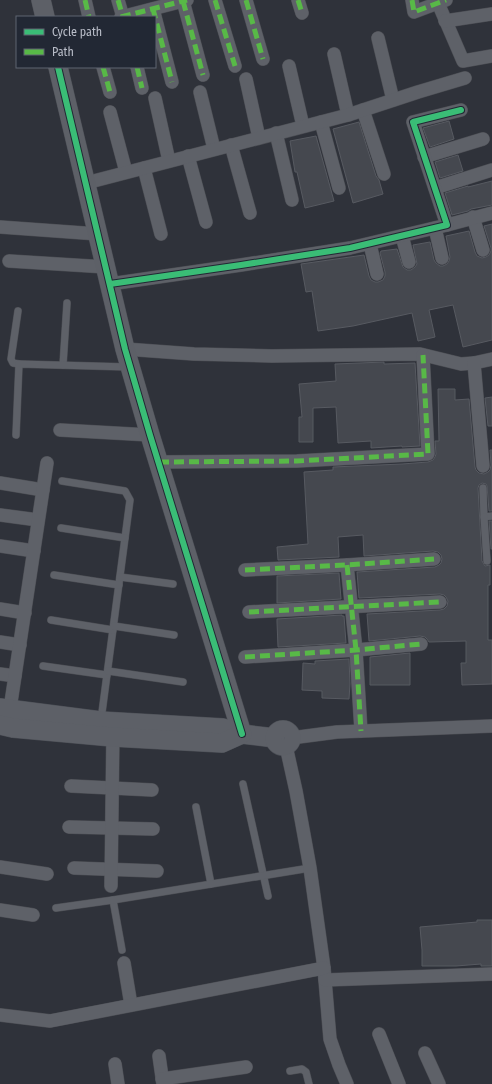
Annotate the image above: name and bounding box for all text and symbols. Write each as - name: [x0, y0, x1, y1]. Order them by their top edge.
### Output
- legend: [16, 16, 156, 68]
- text: Cycle path: [52, 25, 102, 39]
- text: Path: [52, 45, 74, 59]

